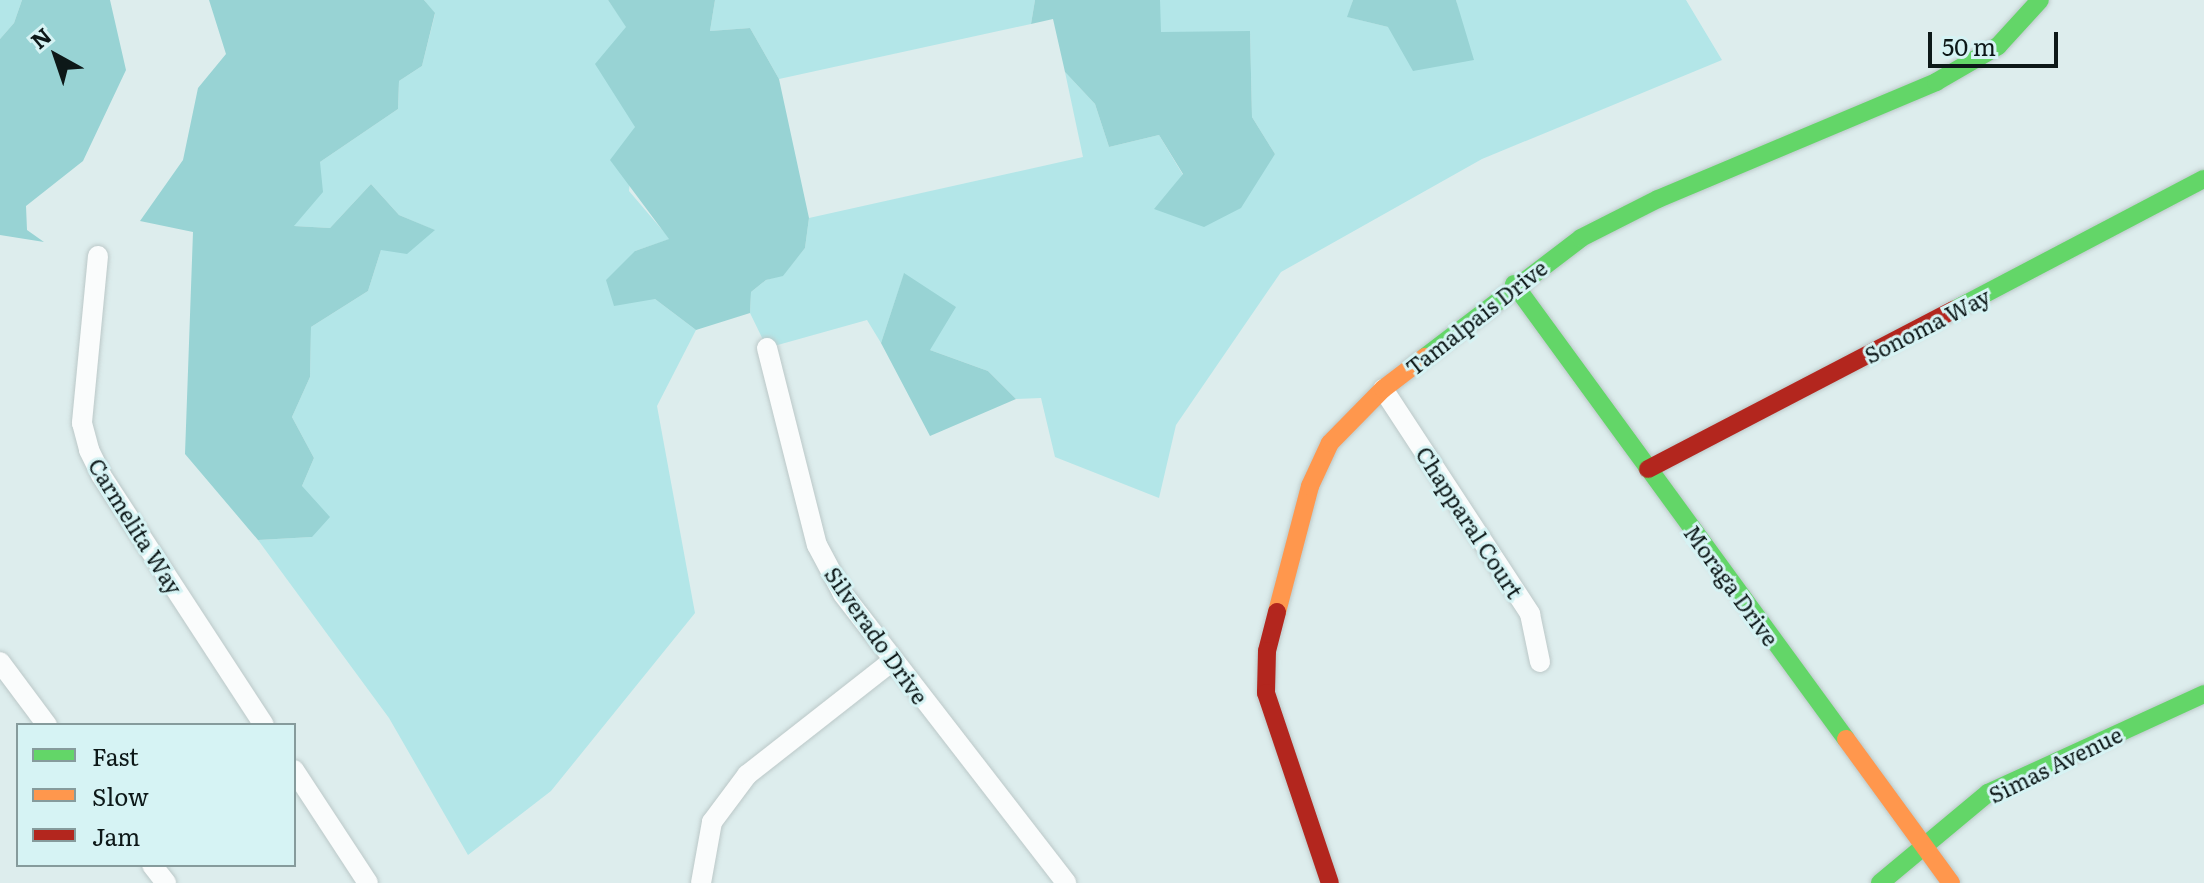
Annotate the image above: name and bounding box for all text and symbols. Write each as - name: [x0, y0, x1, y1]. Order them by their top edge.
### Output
- north arrow: [16, 16, 96, 96]
- scale bar: [1932, 16, 2062, 66]
- text: N: [23, 19, 58, 56]
- text: 50 m: [1942, 28, 1996, 63]
- street label: Tamalpais Drive: [1400, 254, 1552, 380]
- street label: Sonoma Way: [1860, 282, 1994, 368]
- street label: Chapparal Court: [1411, 441, 1529, 603]
- street label: Carmelita Way: [84, 453, 188, 599]
- street label: Moraga Drive: [1679, 520, 1785, 650]
- street label: Silverado Drive: [820, 561, 934, 709]
- street label: Simas Avenue: [1984, 720, 2126, 808]
- legend: [16, 723, 296, 867]
- text: Fast: [92, 738, 139, 773]
- text: Slow: [92, 778, 149, 813]
- text: Jam: [92, 818, 140, 853]

